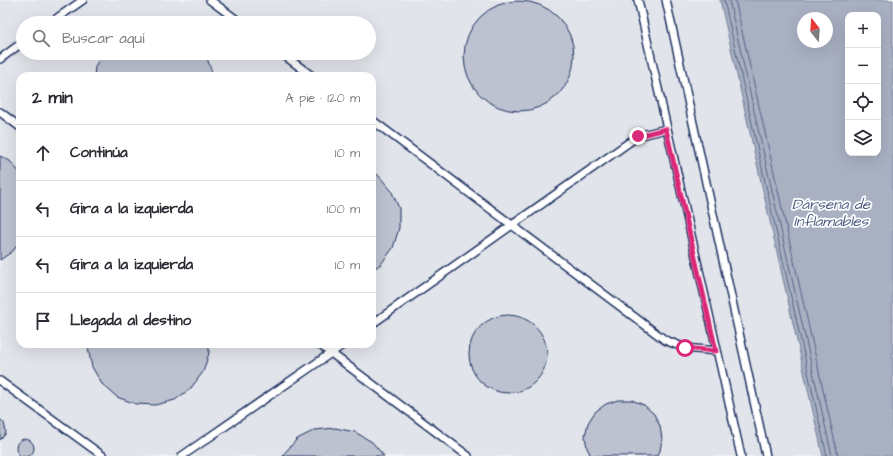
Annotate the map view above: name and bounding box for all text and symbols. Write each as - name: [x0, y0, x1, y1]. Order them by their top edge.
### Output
- north arrow: [797, 12, 833, 48]
- map controls: [845, 12, 881, 156]
- button: +: [845, 12, 881, 48]
- search box: [16, 16, 376, 60]
- icon: search: [30, 27, 52, 49]
- text: Buscar aquí: [62, 28, 144, 49]
- button: −: [845, 48, 881, 84]
- button: locate: [845, 84, 881, 120]
- text: 2 min: [32, 86, 73, 110]
- text: A pie · 120 m: [285, 89, 360, 107]
- button: layers: [845, 120, 881, 156]
- route end: [629, 127, 647, 145]
- icon: ahead: [32, 142, 54, 164]
- text: Continúa: [70, 142, 128, 163]
- text: 10 m: [335, 144, 360, 162]
- water label: Dársena de Inflamables: [792, 194, 871, 232]
- icon: left: [32, 198, 54, 220]
- text: Gira a la izquierda: [70, 198, 193, 219]
- text: 100 m: [327, 200, 360, 218]
- icon: left: [32, 254, 54, 276]
- text: Gira a la izquierda: [70, 254, 193, 275]
- text: 10 m: [335, 256, 360, 274]
- icon: arrive: [32, 310, 54, 332]
- text: Llegada al destino: [70, 310, 191, 331]
- route start: [676, 339, 694, 357]

